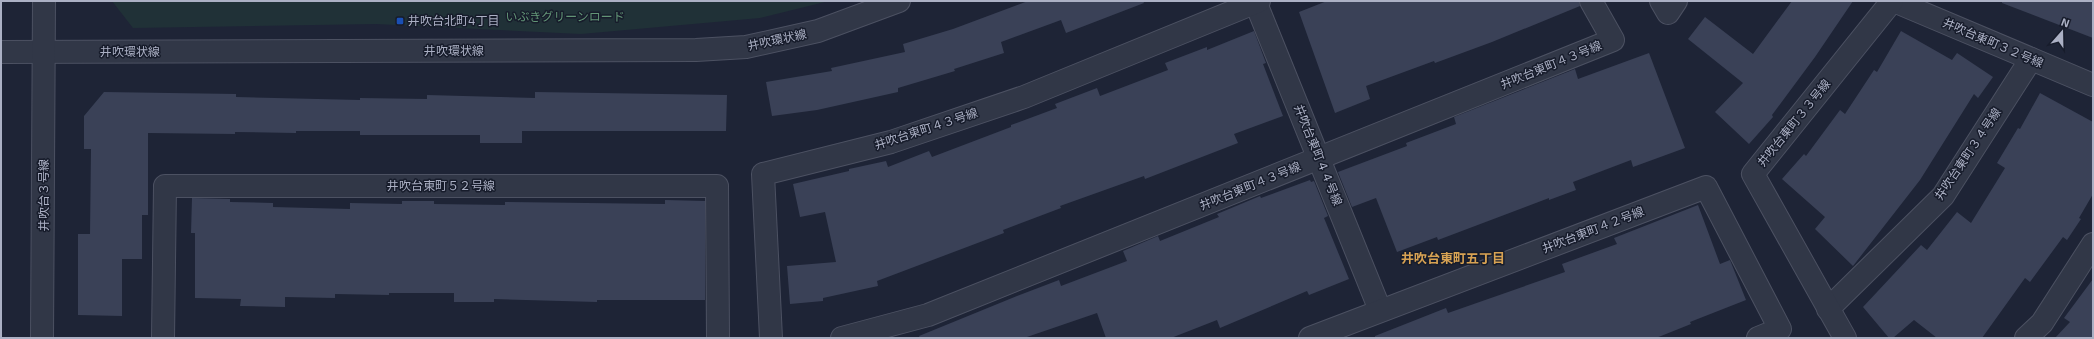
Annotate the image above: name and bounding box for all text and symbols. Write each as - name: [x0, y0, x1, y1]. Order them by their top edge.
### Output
- park label: いぶきグリーンロード: [505, 9, 625, 23]
- north arrow: [2042, 12, 2082, 52]
- place label: 井吹台北町4丁目: [408, 13, 499, 27]
- street label: 井吹台東町３２号線: [1941, 15, 2046, 70]
- text: N: [2060, 15, 2072, 30]
- marker: 井吹台北町4丁目: [395, 16, 405, 26]
- street label: 井吹環状線: [746, 26, 808, 52]
- street label: 井吹台東町４３号線: [1498, 37, 1603, 91]
- street label: 井吹環状線: [424, 43, 484, 57]
- street label: 井吹環状線: [100, 44, 160, 58]
- street label: 井吹台東町３３号線: [1754, 76, 1833, 169]
- street label: 井吹台東町４４号線: [1292, 102, 1346, 207]
- street label: 井吹台東町４３号線: [872, 105, 979, 151]
- street label: 井吹台東町３４号線: [1931, 105, 2003, 202]
- street label: 井吹台東町４３号線: [1197, 158, 1302, 212]
- street label: 井吹台３号線: [36, 159, 50, 231]
- street label: 井吹台東町５２号線: [387, 178, 495, 192]
- street label: 井吹台東町４２号線: [1540, 203, 1646, 255]
- district label: 井吹台東町五丁目: [1401, 250, 1505, 266]

